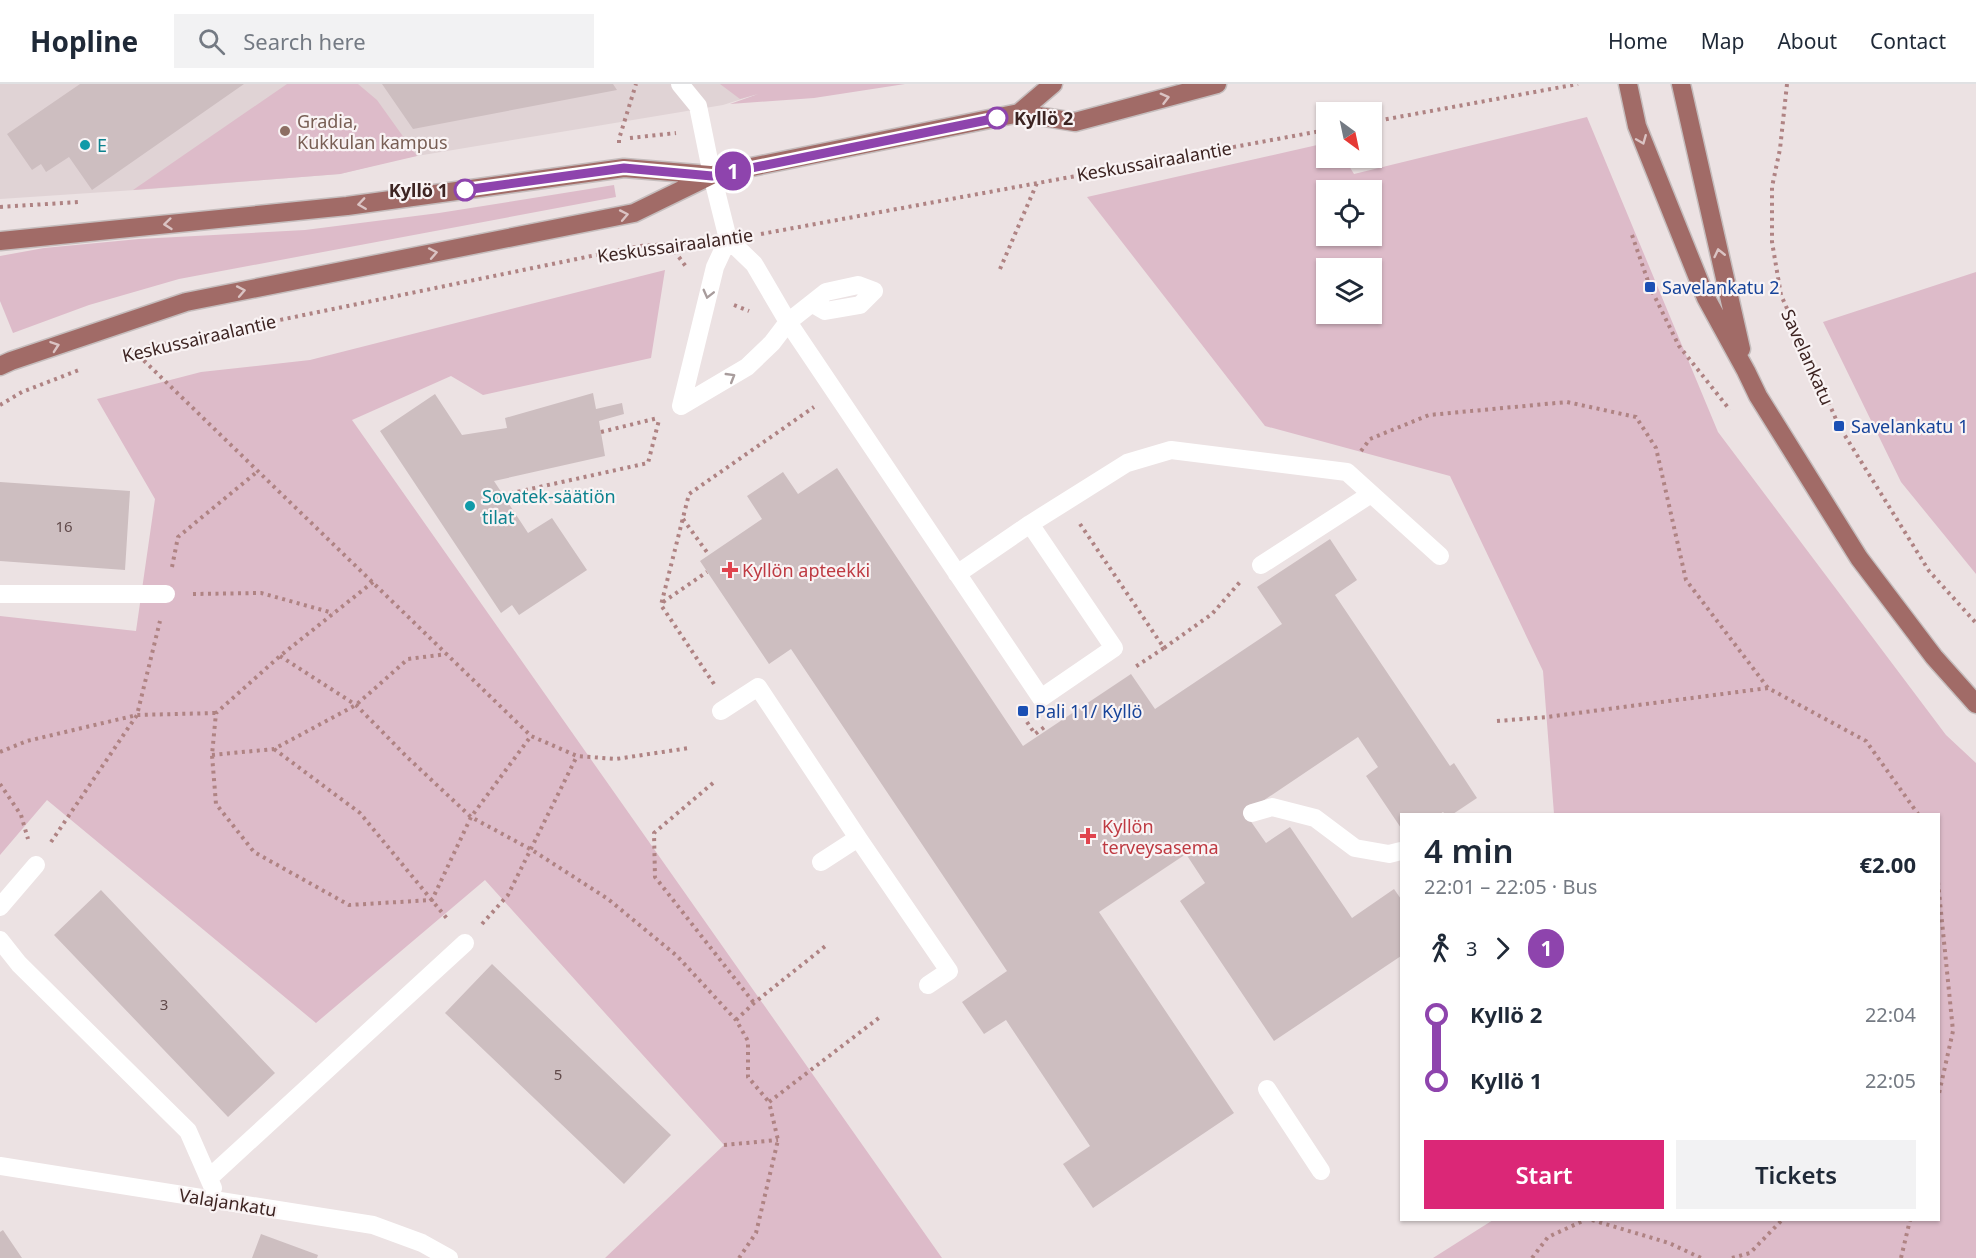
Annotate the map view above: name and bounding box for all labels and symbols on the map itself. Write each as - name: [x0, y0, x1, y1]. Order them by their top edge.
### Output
- one-way arrow: [1160, 93, 1170, 106]
- north arrow: [1316, 102, 1382, 168]
- place label: Kyllö 2: [1014, 106, 1073, 130]
- marker: Kyllö 2: [986, 107, 1008, 129]
- place label: Gradia, Kukkulan kampus: [297, 109, 448, 154]
- marker: Gradia, Kukkulan kampus: [278, 124, 292, 138]
- place label: E: [97, 133, 107, 157]
- one-way arrow: [1635, 134, 1647, 145]
- street label: Keskussairaalantie: [1075, 136, 1233, 186]
- marker: E: [78, 138, 92, 152]
- line badge: 1: [714, 152, 752, 190]
- place label: Kyllö 1: [389, 178, 448, 202]
- marker: Kyllö 1: [454, 179, 476, 201]
- one-way arrow: [357, 197, 367, 209]
- one-way arrow: [619, 209, 629, 222]
- one-way arrow: [163, 217, 173, 230]
- street label: Keskussairaalantie: [596, 222, 754, 268]
- one-way arrow: [427, 247, 437, 260]
- one-way arrow: [1713, 248, 1726, 258]
- place label: Savelankatu 2: [1662, 275, 1779, 299]
- marker: Savelankatu 2: [1643, 280, 1657, 294]
- one-way arrow: [236, 285, 246, 298]
- one-way arrow: [703, 288, 716, 298]
- street label: Savelankatu: [1776, 305, 1840, 409]
- street label: Keskussairaalantie: [120, 309, 278, 367]
- one-way arrow: [49, 341, 60, 354]
- one-way arrow: [725, 372, 735, 384]
- place label: Savelankatu 1: [1851, 414, 1968, 438]
- marker: Savelankatu 1: [1832, 419, 1846, 433]
- place label: Sovatek-säätiön tilat: [482, 484, 616, 529]
- marker: Sovatek-säätiön tilat: [463, 499, 477, 513]
- house number: 16: [55, 516, 73, 536]
- place label: Kyllön apteekki: [742, 558, 870, 582]
- marker: Kyllön apteekki: [723, 563, 737, 577]
- place label: Pali 11/ Kyllö: [1035, 699, 1142, 723]
- marker: Pali 11/ Kyllö: [1016, 704, 1030, 718]
- place label: Kyllön terveysasema: [1102, 814, 1219, 859]
- marker: Kyllön terveysasema: [1079, 827, 1097, 845]
- house number: 3: [160, 994, 168, 1014]
- house number: 5: [554, 1064, 562, 1084]
- street label: Valajankatu: [177, 1182, 279, 1222]

